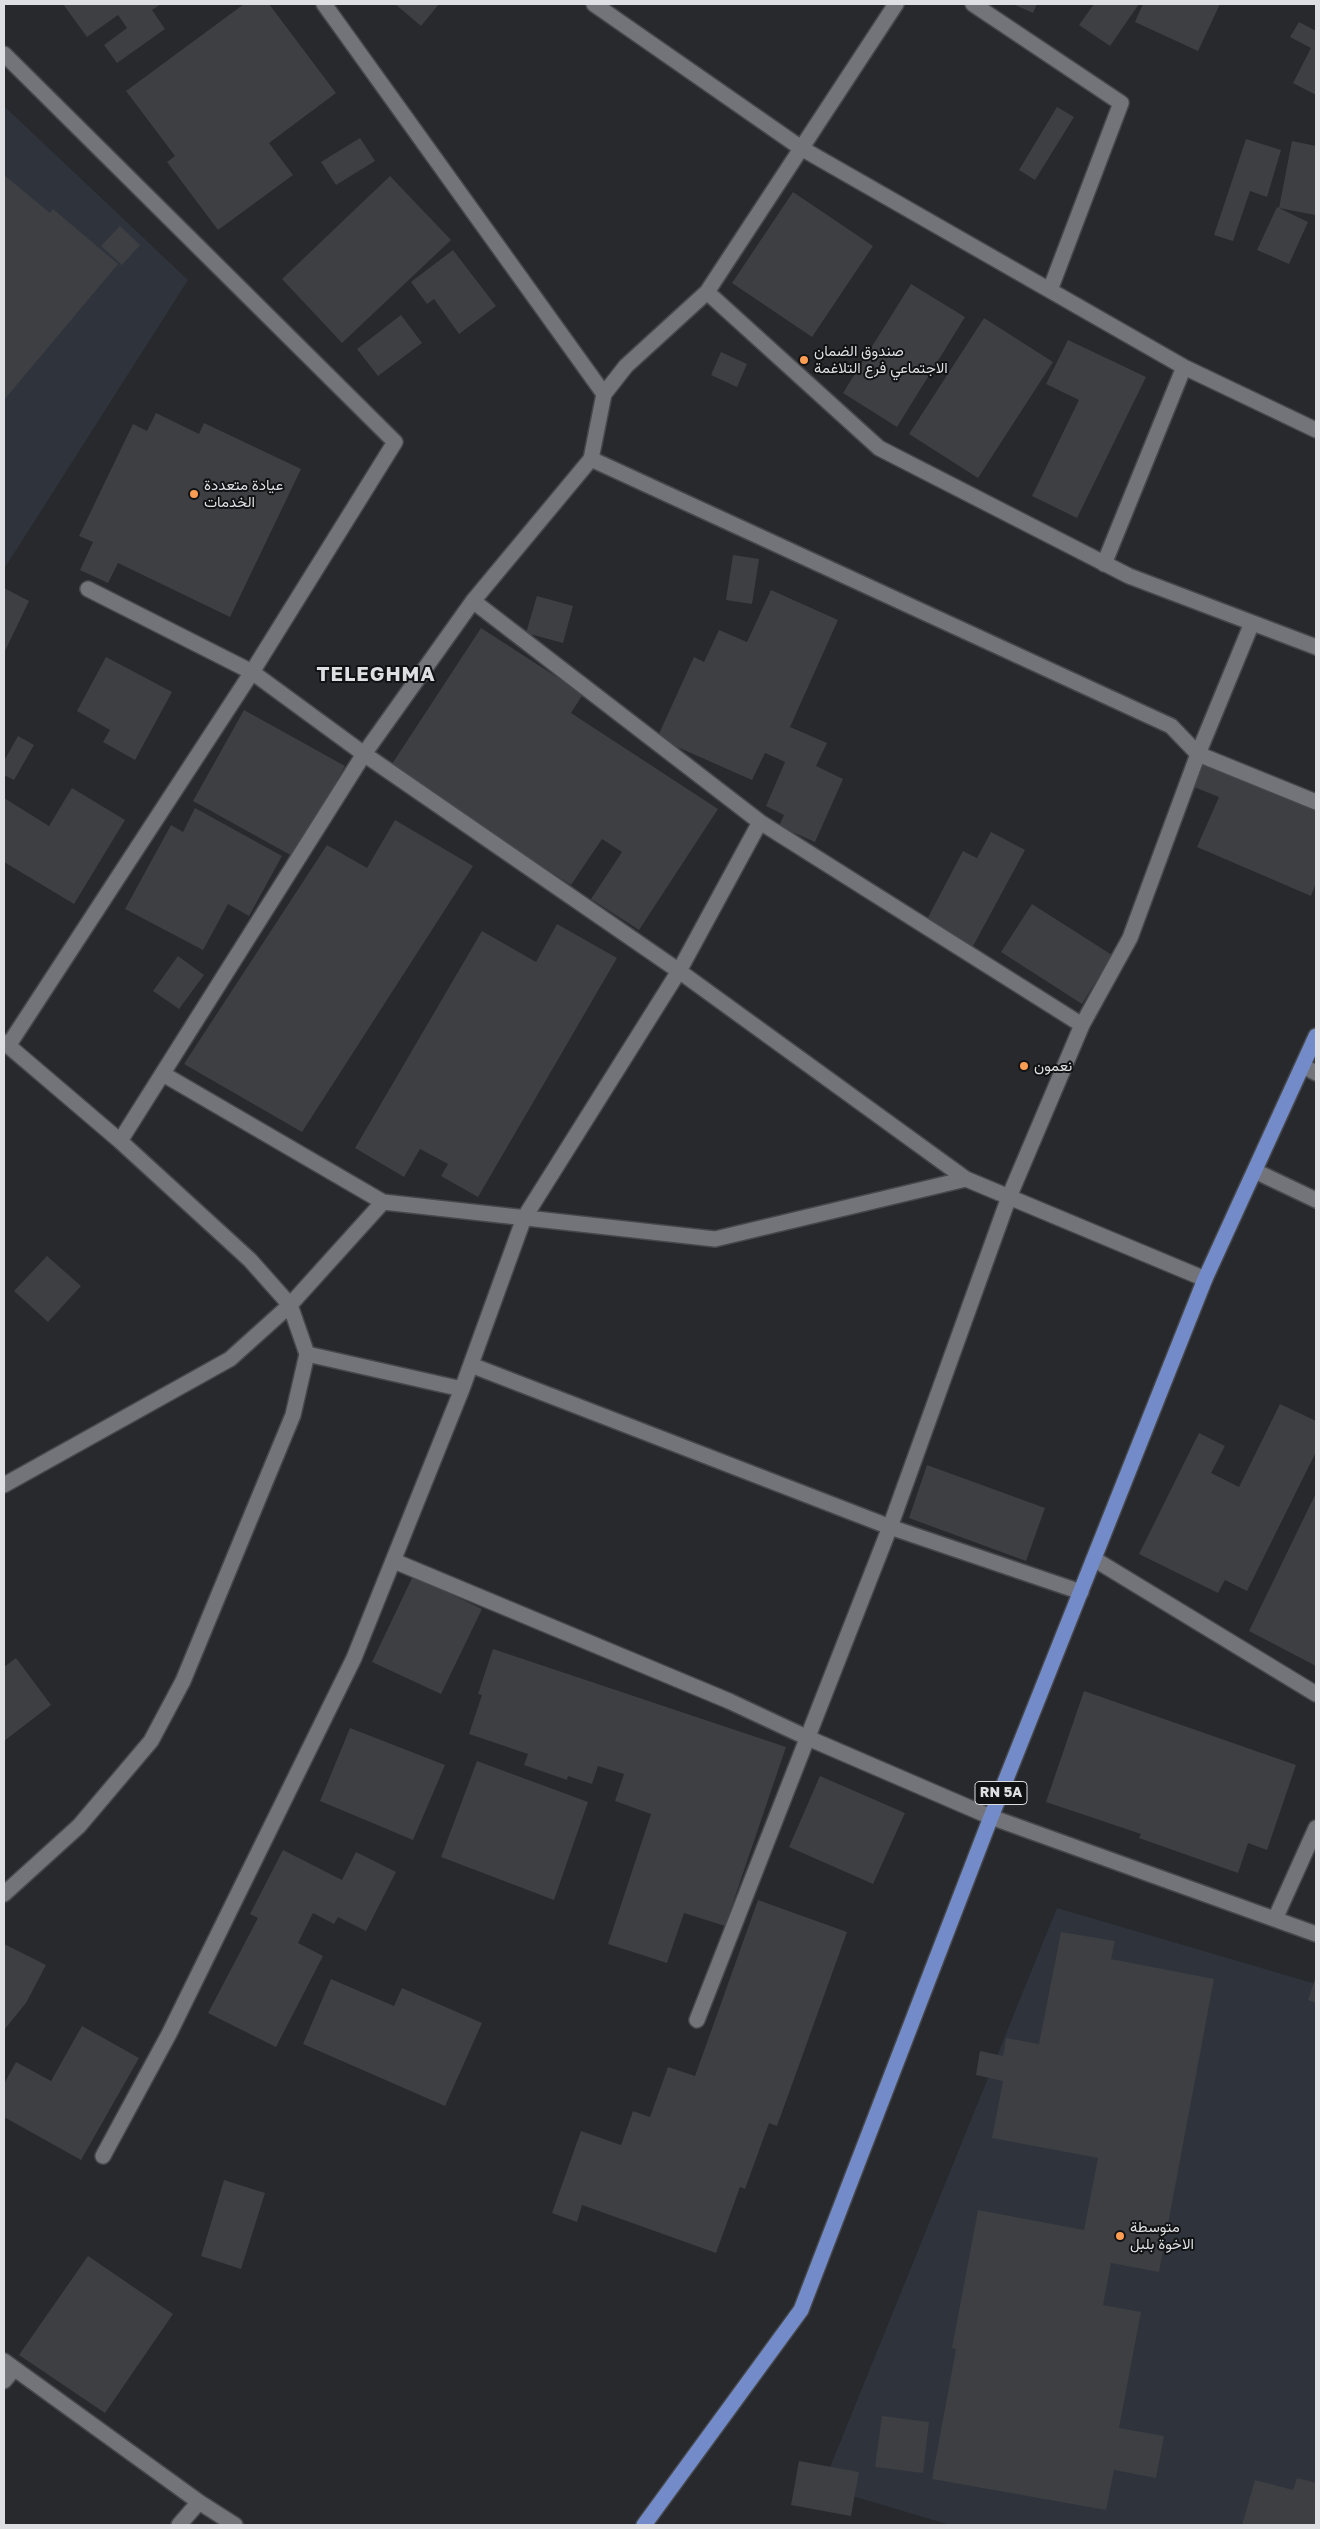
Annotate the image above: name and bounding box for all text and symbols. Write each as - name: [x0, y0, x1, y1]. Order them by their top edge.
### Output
- place label: صندوق الضمان الاجتماعي فرع التلاغمة: [814, 342, 948, 377]
- marker: صندوق الضمان الاجتماعي فرع التلاغمة: [798, 354, 810, 366]
- place label: عيادة متعددة الخدمات: [204, 476, 283, 511]
- marker: عيادة متعددة الخدمات: [188, 488, 200, 500]
- district label: TELEGHMA: [315, 663, 437, 687]
- place label: نعمون: [1034, 1057, 1072, 1075]
- marker: نعمون: [1018, 1060, 1030, 1072]
- road number: RN 5A: [975, 1782, 1027, 1805]
- place label: متوسطة الاخوة بلبل: [1130, 2218, 1194, 2253]
- marker: متوسطة الاخوة بلبل: [1114, 2230, 1126, 2242]

